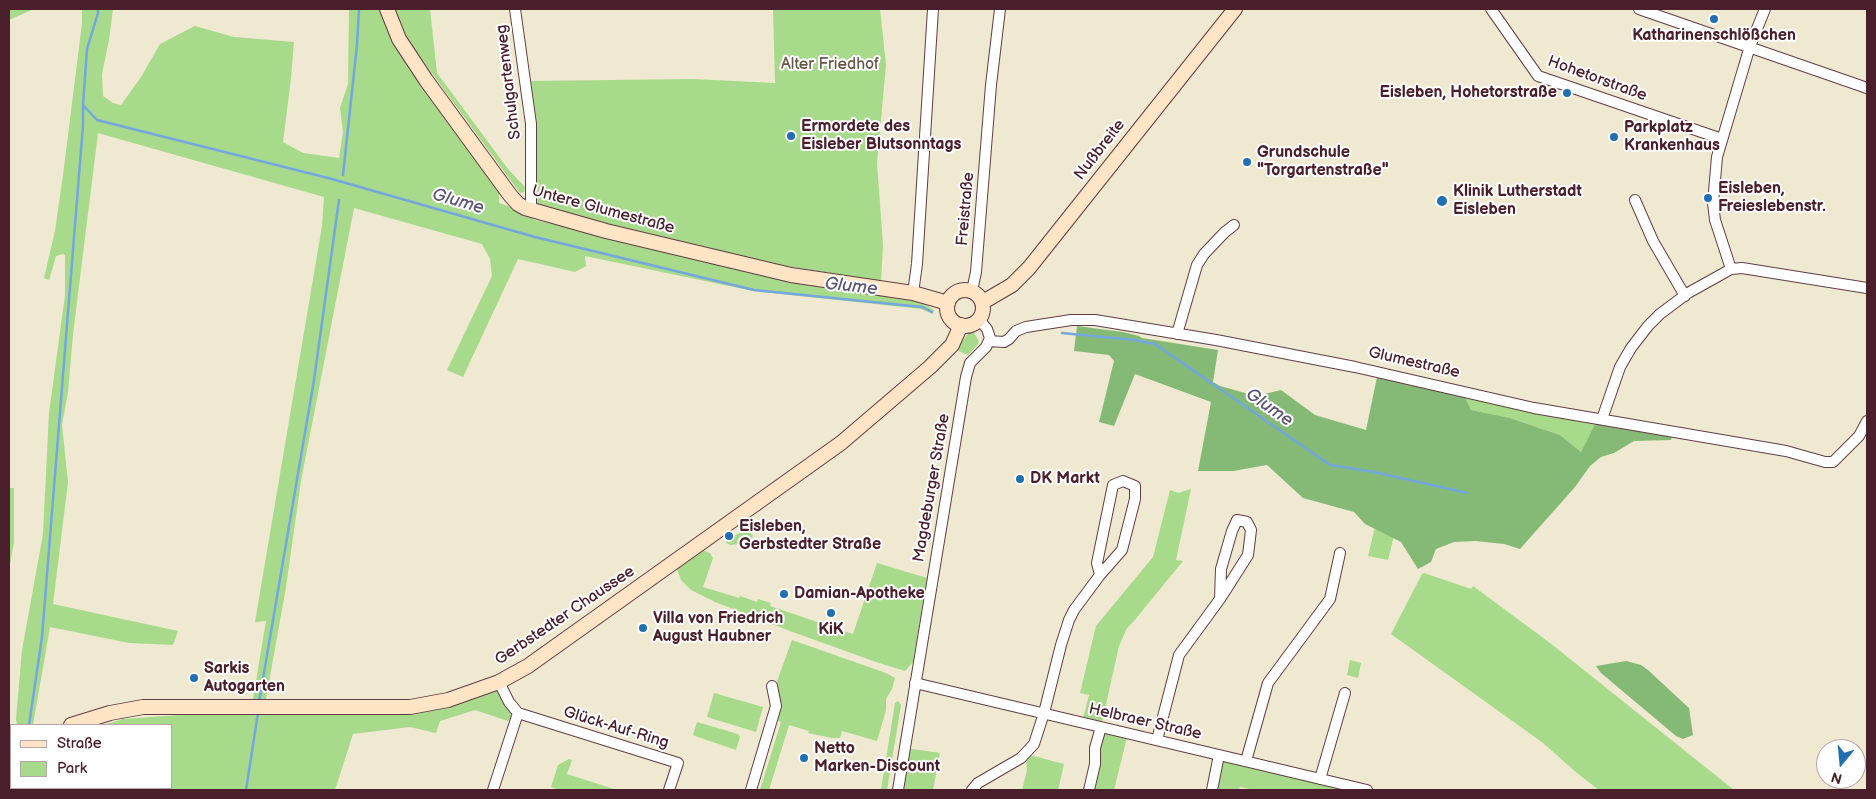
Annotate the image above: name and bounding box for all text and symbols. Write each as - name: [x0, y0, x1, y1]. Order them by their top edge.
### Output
- marker: Katharinenschlößchen: [1708, 13, 1720, 25]
- street label: Schulgartenweg: [492, 23, 526, 141]
- place label: Katharinenschlößchen: [1632, 26, 1796, 46]
- street label: Hohetorstraße: [1545, 52, 1649, 106]
- park label: Alter Friedhof: [781, 55, 879, 75]
- place label: Eisleben, Hohetorstraße: [1380, 83, 1557, 103]
- marker: Eisleben, Hohetorstraße: [1561, 87, 1573, 99]
- street label: Nußbreite: [1070, 116, 1130, 184]
- place label: Ermordete des Eisleber Blutsonntags: [801, 117, 961, 155]
- place label: Parkplatz Krankenhaus: [1624, 118, 1720, 156]
- marker: Ermordete des Eisleber Blutsonntags: [785, 130, 797, 142]
- marker: Parkplatz Krankenhaus: [1608, 131, 1620, 143]
- place label: Grundschule "Torgartenstraße": [1257, 143, 1389, 181]
- marker: Grundschule "Torgartenstraße": [1241, 156, 1253, 168]
- street label: Freistraße: [953, 171, 979, 247]
- place label: Eisleben, Freieslebenstr.: [1718, 179, 1826, 217]
- street label: Untere Glumestraße: [530, 182, 676, 238]
- place label: Klinik Lutherstadt Eisleben: [1453, 182, 1582, 220]
- water label: Glume: [430, 184, 486, 220]
- marker: Eisleben, Freieslebenstr.: [1702, 192, 1714, 204]
- marker: Klinik Lutherstadt Eisleben: [1435, 194, 1449, 208]
- water label: Glume: [824, 273, 878, 301]
- street label: Glumestraße: [1367, 343, 1461, 383]
- water label: Glume: [1241, 384, 1297, 432]
- street label: Magdeburger Straße: [909, 412, 955, 564]
- place label: DK Markt: [1030, 469, 1100, 489]
- marker: DK Markt: [1014, 473, 1026, 485]
- place label: Eisleben, Gerbstedter Straße: [739, 517, 881, 555]
- marker: Eisleben, Gerbstedter Straße: [723, 530, 735, 542]
- street label: Gerbstedter Chaussee: [492, 562, 638, 670]
- place label: Damian-Apotheke: [794, 584, 925, 604]
- marker: Damian-Apotheke: [778, 588, 790, 600]
- marker: KiK: [825, 607, 837, 619]
- place label: Villa von Friedrich August Haubner: [653, 609, 783, 647]
- place label: KiK: [818, 620, 844, 640]
- marker: Villa von Friedrich August Haubner: [637, 622, 649, 634]
- place label: Sarkis Autogarten: [204, 659, 285, 697]
- marker: Sarkis Autogarten: [188, 672, 200, 684]
- street label: Helbraer Straße: [1087, 700, 1203, 744]
- street label: Glück-Auf-Ring: [561, 703, 671, 753]
- legend: [10, 724, 172, 789]
- text: Straße: [57, 734, 102, 753]
- place label: Netto Marken-Discount: [814, 739, 940, 777]
- north arrow: [1816, 739, 1866, 789]
- marker: Netto Marken-Discount: [798, 752, 810, 764]
- text: Park: [57, 759, 87, 778]
- text: N: [1829, 768, 1844, 788]

